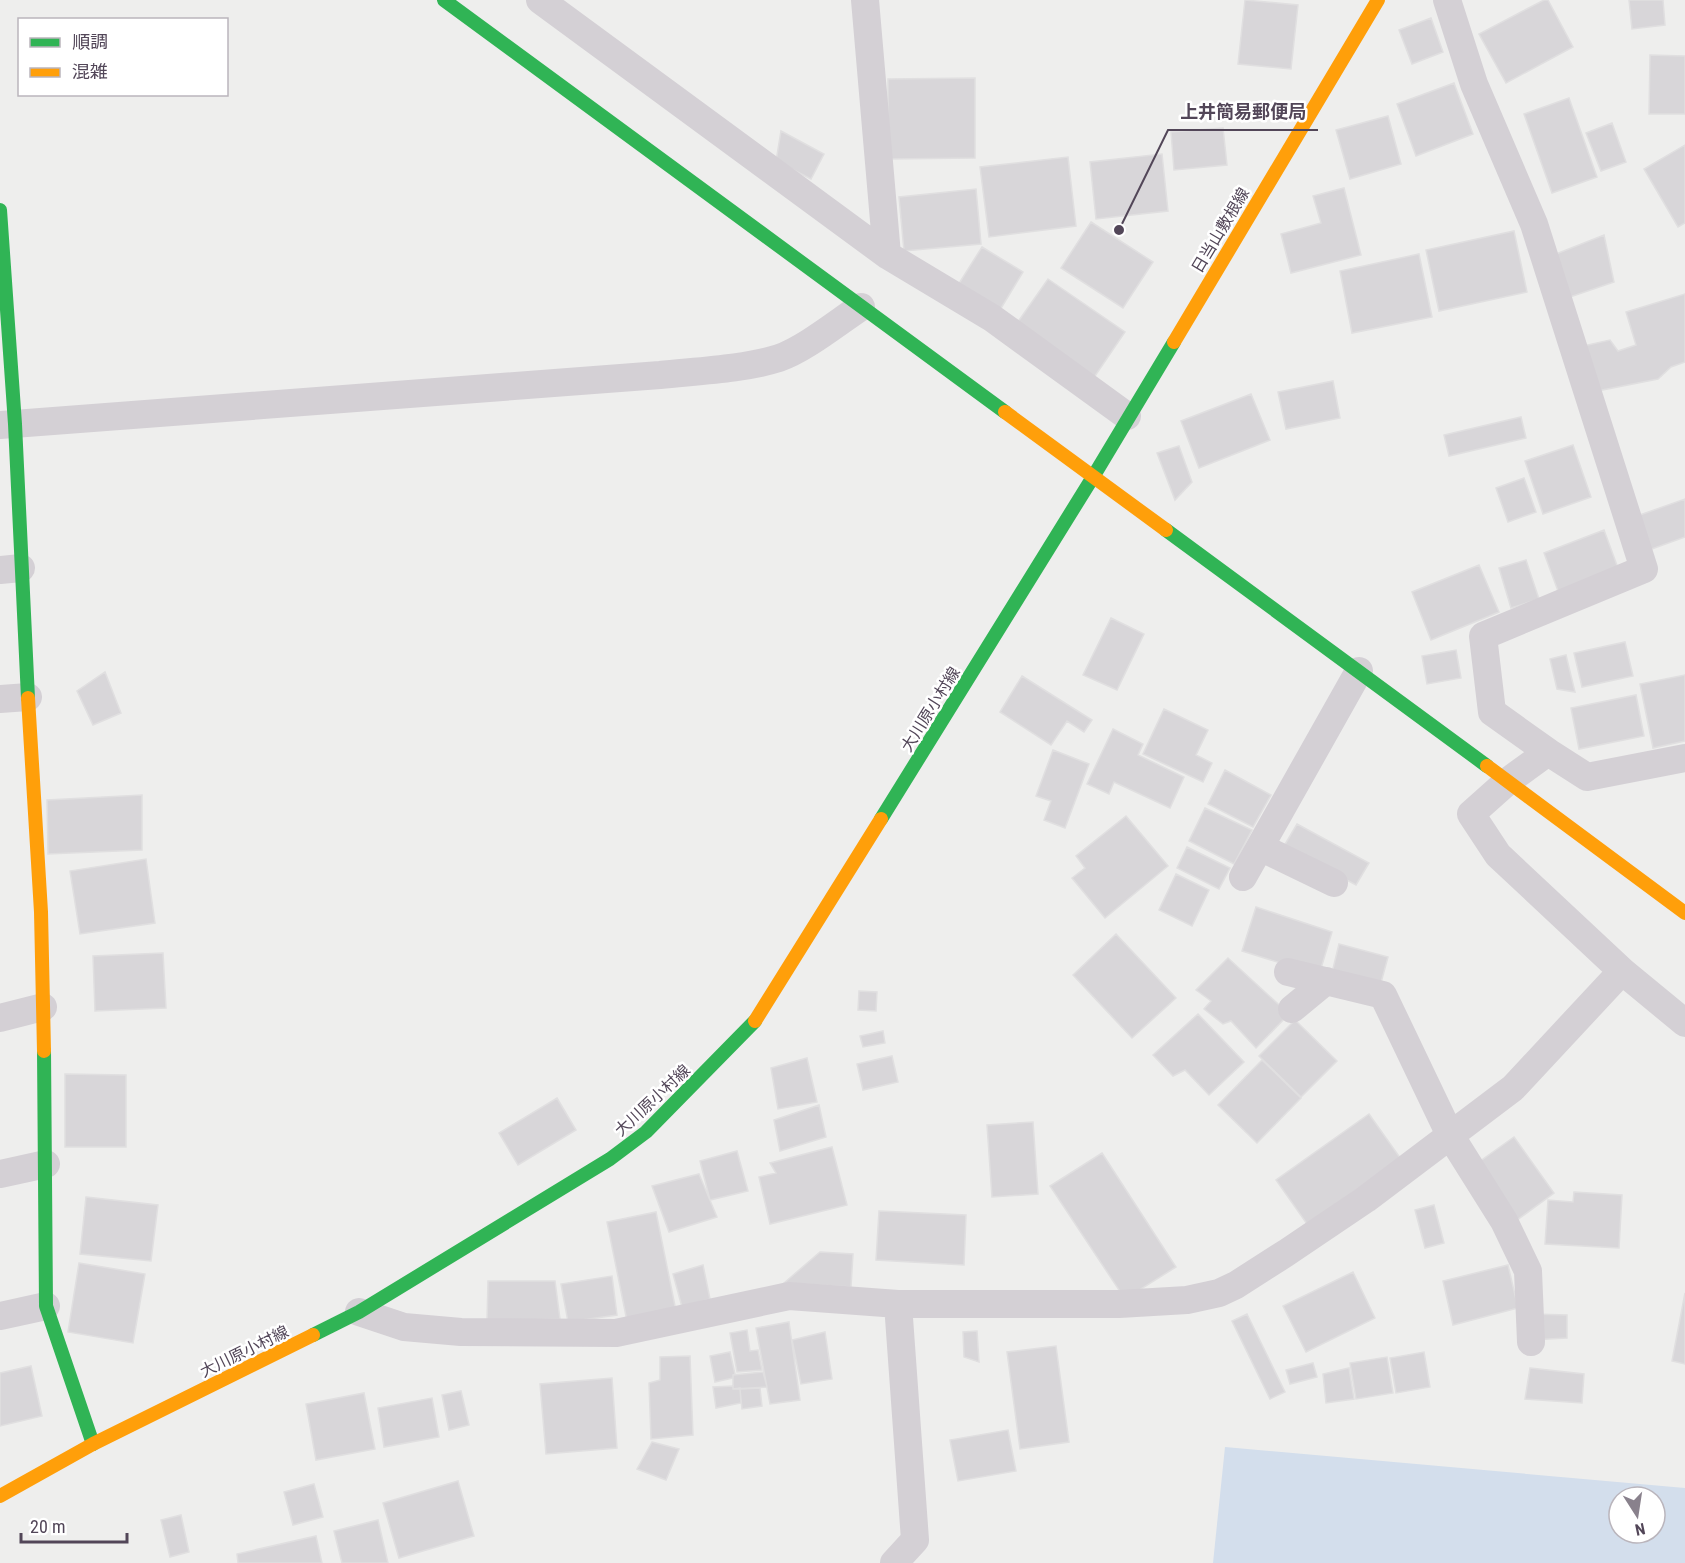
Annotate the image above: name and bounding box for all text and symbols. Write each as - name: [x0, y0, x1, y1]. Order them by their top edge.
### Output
- legend: [18, 18, 228, 96]
- text: 順調: [72, 31, 108, 52]
- text: 混雑: [72, 61, 108, 82]
- callout: 上井簡易郵便局: [1168, 94, 1318, 130]
- text: 上井簡易郵便局: [1180, 101, 1306, 122]
- street label: 日当山敷根線: [1188, 184, 1253, 276]
- street label: 大川原小村線: [897, 664, 964, 755]
- street label: 大川原小村線: [611, 1061, 694, 1140]
- street label: 大川原小村線: [197, 1322, 292, 1381]
- north arrow: [1607, 1485, 1667, 1545]
- scale bar: [21, 1506, 128, 1544]
- text: 20 m: [30, 1516, 65, 1537]
- text: N: [1633, 1519, 1647, 1539]

